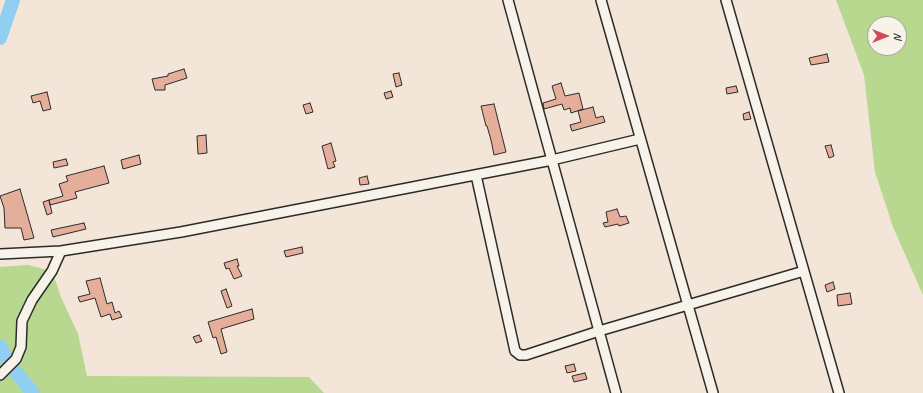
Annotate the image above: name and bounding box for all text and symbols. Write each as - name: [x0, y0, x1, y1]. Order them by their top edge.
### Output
- north arrow: [867, 16, 907, 56]
- text: N: [891, 33, 905, 39]

